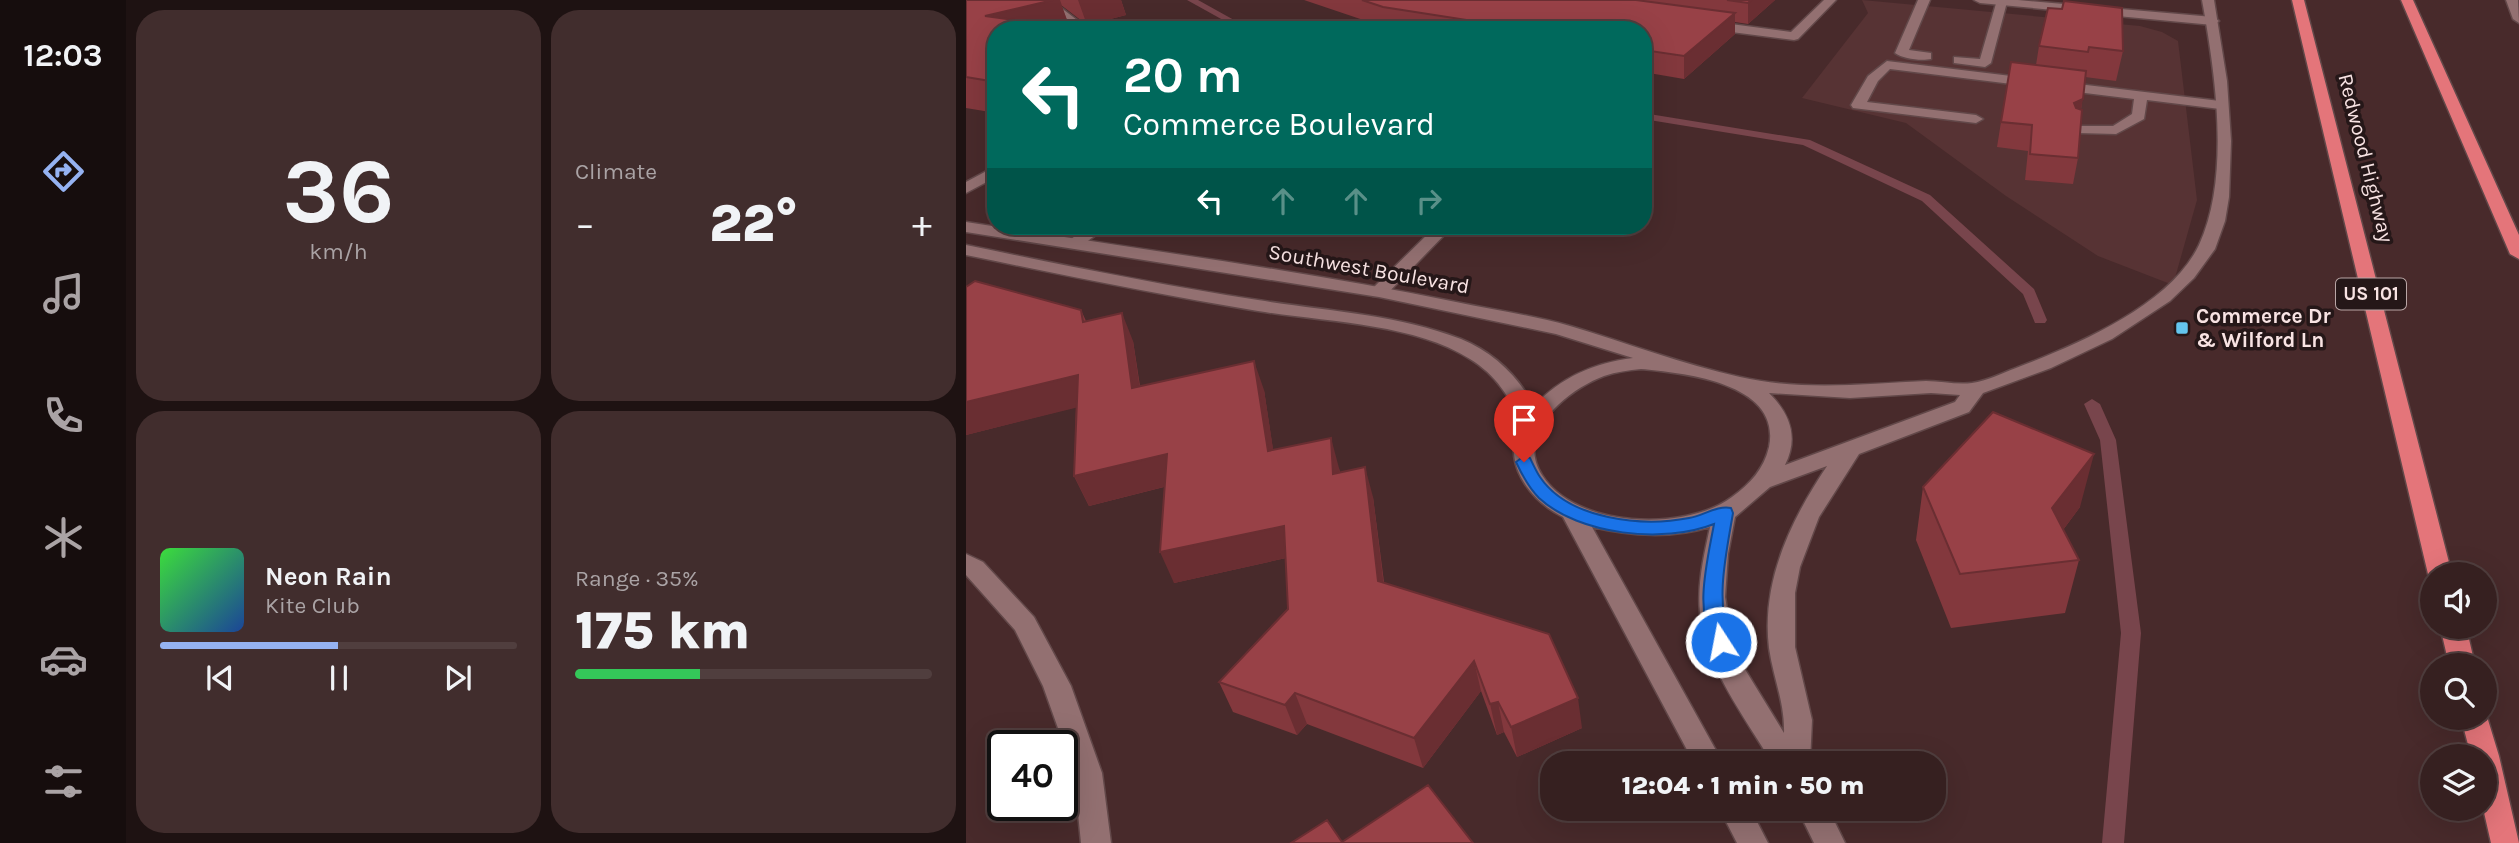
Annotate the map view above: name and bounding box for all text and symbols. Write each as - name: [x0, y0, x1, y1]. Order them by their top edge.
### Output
- text: 12:03: [23, 37, 103, 74]
- text: 20 m: [1123, 47, 1243, 104]
- icon: left: [1008, 49, 1099, 140]
- street label: Redwood Highway: [2333, 71, 2399, 245]
- text: Commerce Boulevard: [1123, 106, 1435, 143]
- text: 36: [283, 139, 394, 245]
- icon: directions: [39, 147, 88, 196]
- text: Climate: [575, 158, 657, 185]
- icon: left: [1191, 182, 1229, 220]
- icon: ahead: [1264, 182, 1302, 220]
- icon: ahead: [1337, 182, 1375, 220]
- icon: right: [1410, 182, 1448, 220]
- text: 22°: [709, 193, 798, 254]
- text: −: [575, 202, 595, 247]
- text: +: [912, 202, 932, 247]
- text: km/h: [309, 238, 368, 265]
- street label: Southwest Boulevard: [1267, 240, 1471, 298]
- icon: music: [39, 269, 88, 318]
- road number: US 101: [2336, 278, 2406, 310]
- place label: Commerce Dr & Wilford Ln: [2196, 304, 2331, 352]
- marker: Commerce Dr & Wilford Ln: [2174, 320, 2190, 336]
- pin: [1494, 390, 1554, 462]
- icon: phone: [39, 391, 88, 440]
- icon: arrive: [1505, 401, 1543, 439]
- icon: climate: [39, 513, 88, 562]
- text: Neon Rain: [265, 561, 392, 592]
- map controls: [2420, 562, 2497, 821]
- button: sound: [2420, 562, 2497, 639]
- text: Range · 35%: [575, 565, 699, 592]
- text: Kite Club: [265, 592, 360, 619]
- text: 175 km: [575, 600, 750, 661]
- position arrow: [1684, 605, 1758, 679]
- icon: car: [39, 635, 88, 684]
- button: search: [2420, 653, 2497, 730]
- icon: previous: [201, 659, 239, 697]
- icon: pause: [320, 659, 358, 697]
- icon: next: [439, 659, 477, 697]
- speed limit sign: 40: [987, 730, 1078, 821]
- button: layers: [2420, 744, 2497, 821]
- icon: filters: [39, 757, 88, 806]
- text: 12:04 · 1 min · 50 m: [1622, 770, 1864, 801]

